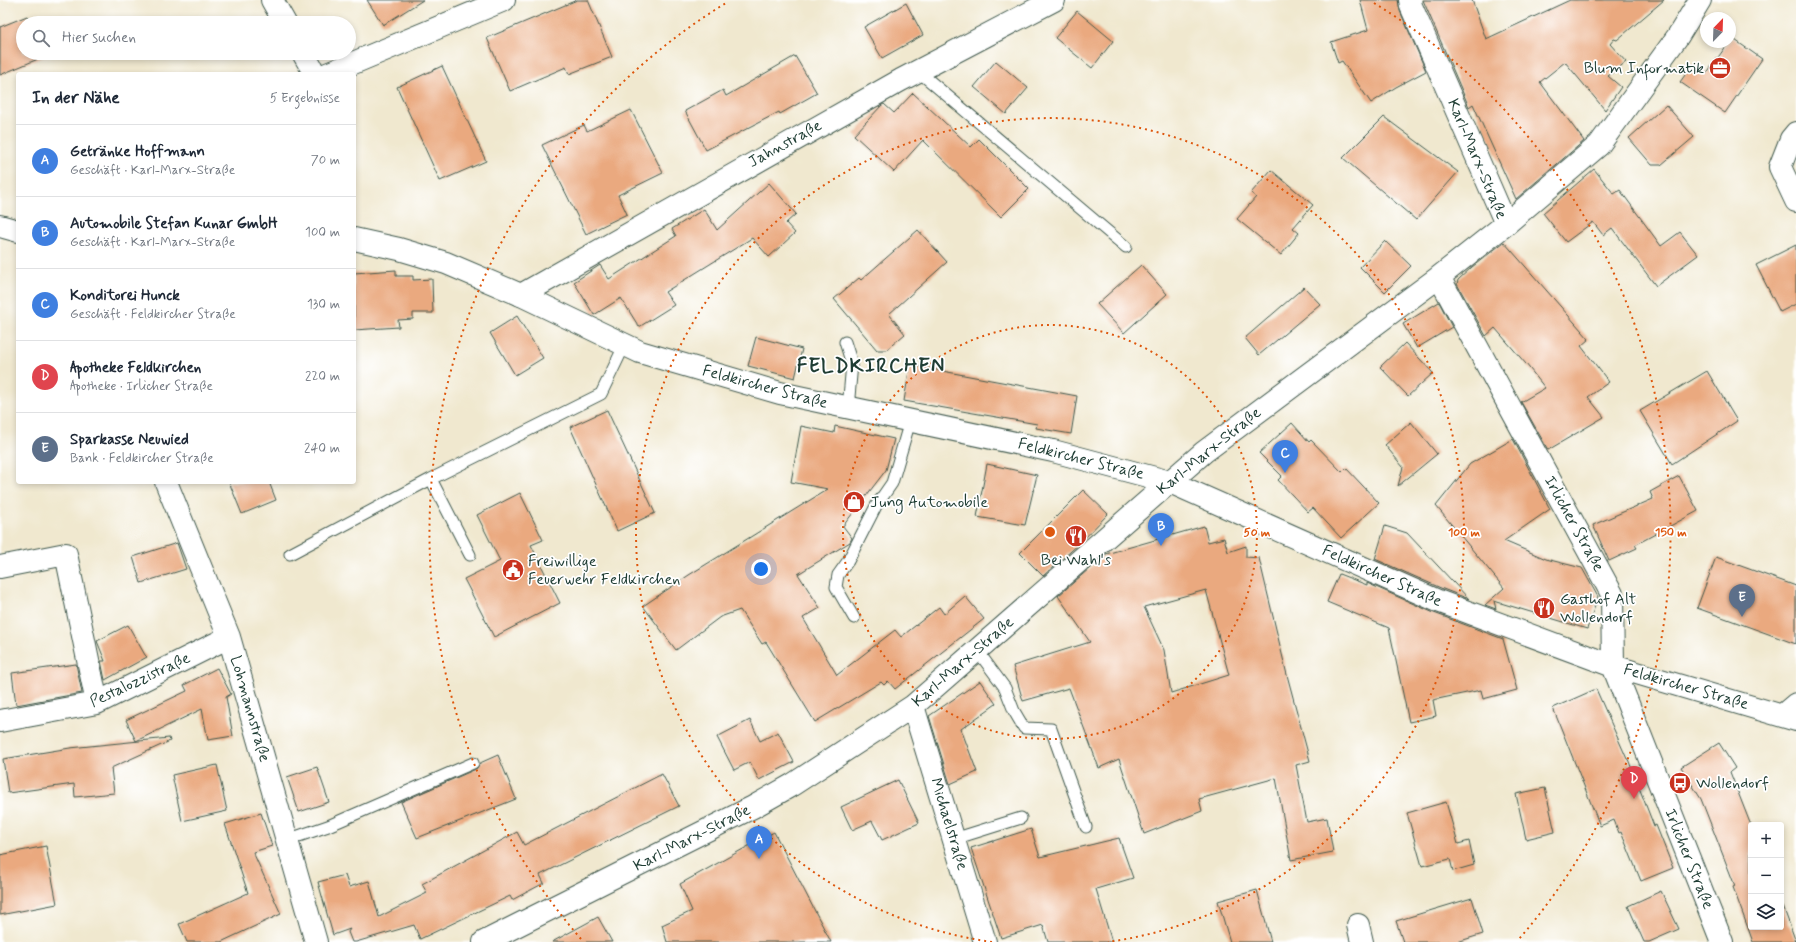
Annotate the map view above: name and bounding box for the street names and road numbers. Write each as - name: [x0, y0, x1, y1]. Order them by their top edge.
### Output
- street label: Karl-Marx-Straße: [1442, 96, 1512, 222]
- street label: Jahnstraße: [744, 115, 826, 173]
- street label: Feldkircher Straße: [700, 360, 830, 414]
- street label: Karl-Marx-Straße: [1152, 402, 1266, 500]
- street label: Feldkircher Straße: [1016, 433, 1146, 485]
- street label: Irlicher Straße: [1539, 472, 1609, 576]
- street label: Feldkircher Straße: [1319, 540, 1445, 612]
- street label: Karl-Marx-Straße: [908, 612, 1018, 712]
- street label: Pestalozzistraße: [86, 648, 194, 712]
- street label: Lohmannstraße: [225, 653, 275, 765]
- street label: Feldkircher Straße: [1621, 659, 1751, 715]
- street label: Michaelstraße: [925, 775, 973, 873]
- street label: Karl-Marx-Straße: [630, 799, 754, 877]
- street label: Irlicher Straße: [1659, 806, 1719, 912]

